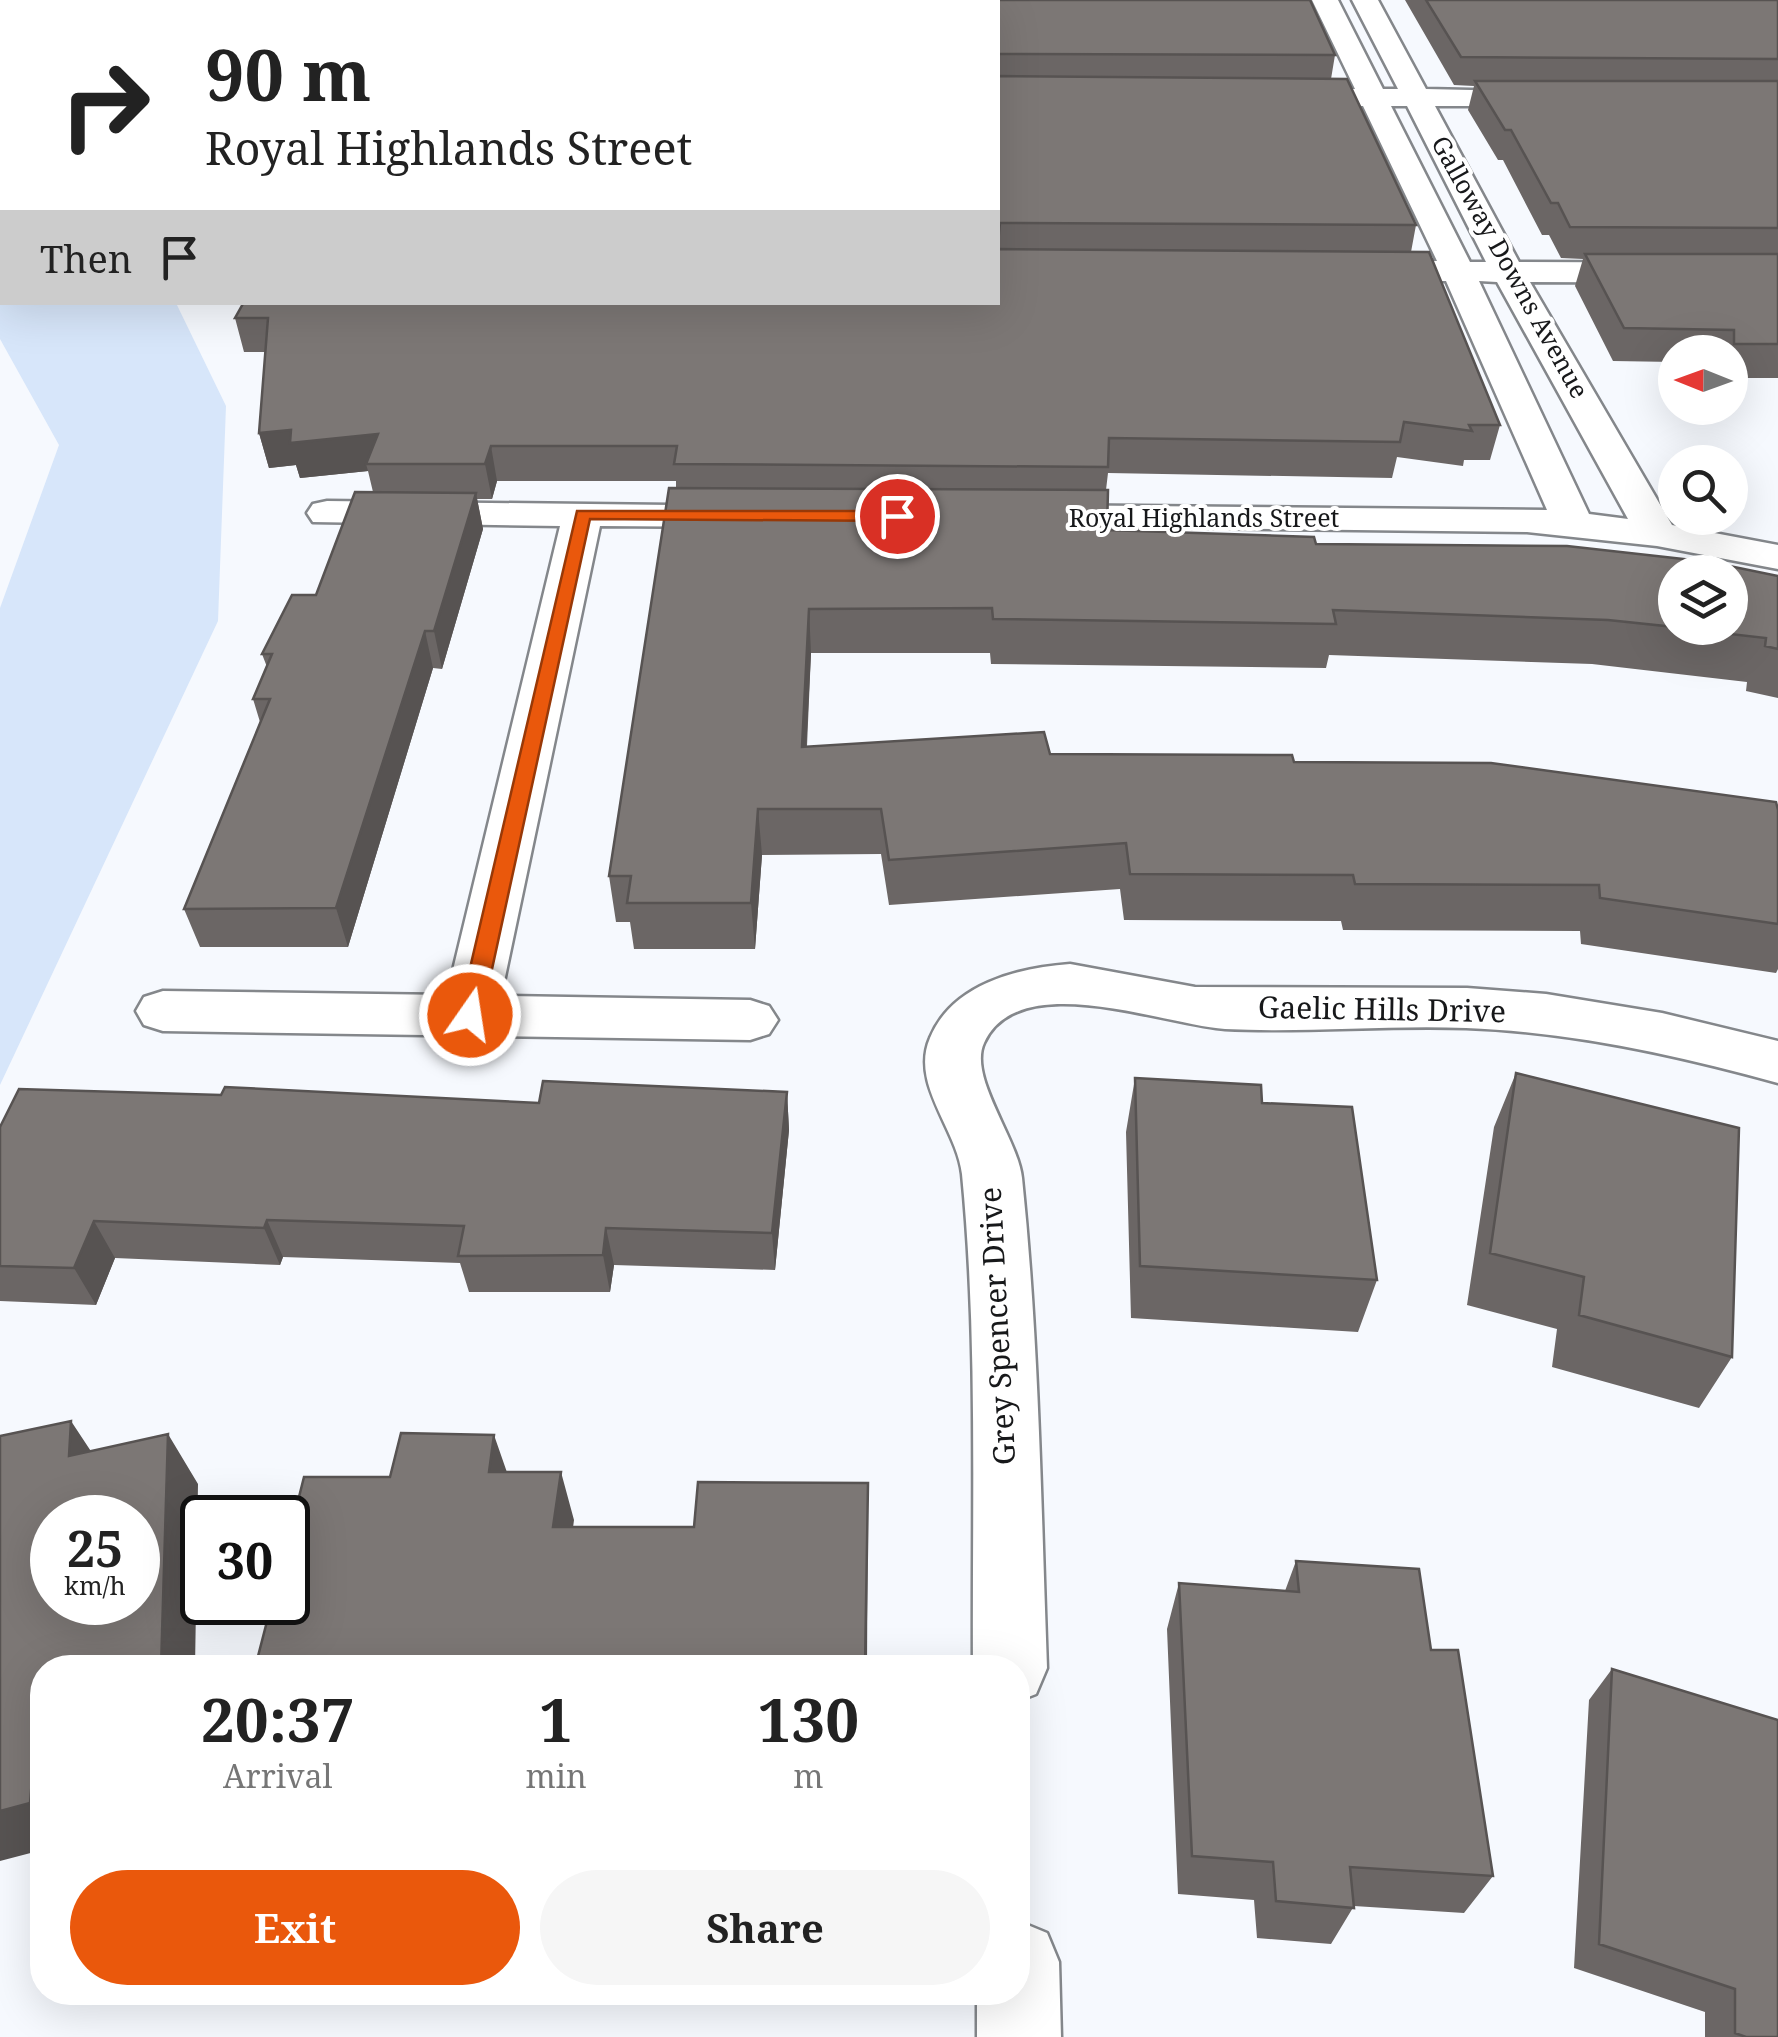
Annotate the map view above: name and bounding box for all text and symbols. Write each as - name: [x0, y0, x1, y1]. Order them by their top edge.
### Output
- text: 90 m: [205, 26, 371, 122]
- icon: right: [40, 40, 170, 170]
- text: Royal Highlands Street: [205, 117, 692, 178]
- street label: Galloway Downs Avenue: [1424, 129, 1597, 404]
- icon: arrive: [152, 230, 207, 285]
- text: Then: [40, 232, 132, 284]
- north arrow: [1658, 335, 1748, 425]
- map controls: [1658, 335, 1748, 645]
- button: search: [1658, 445, 1748, 535]
- pin: [855, 474, 940, 559]
- icon: arrive: [870, 489, 925, 544]
- street label: Royal Highlands Street: [1069, 500, 1340, 534]
- button: layers: [1658, 555, 1748, 645]
- position arrow: [418, 963, 522, 1067]
- street label: Gaelic Hills Drive: [1258, 986, 1506, 1031]
- street label: Grey Spencer Drive: [969, 1186, 1024, 1466]
- speed limit sign: 30: [180, 1495, 310, 1625]
- text: 25: [67, 1514, 123, 1582]
- text: km/h: [64, 1568, 126, 1602]
- text: 20:37: [201, 1678, 355, 1760]
- text: 1: [539, 1678, 573, 1760]
- text: 130: [757, 1678, 859, 1760]
- text: Arrival: [223, 1754, 332, 1797]
- text: min: [526, 1754, 587, 1797]
- text: m: [793, 1754, 823, 1797]
- button: Exit: [70, 1870, 520, 1985]
- button: Share: [540, 1870, 990, 1985]

